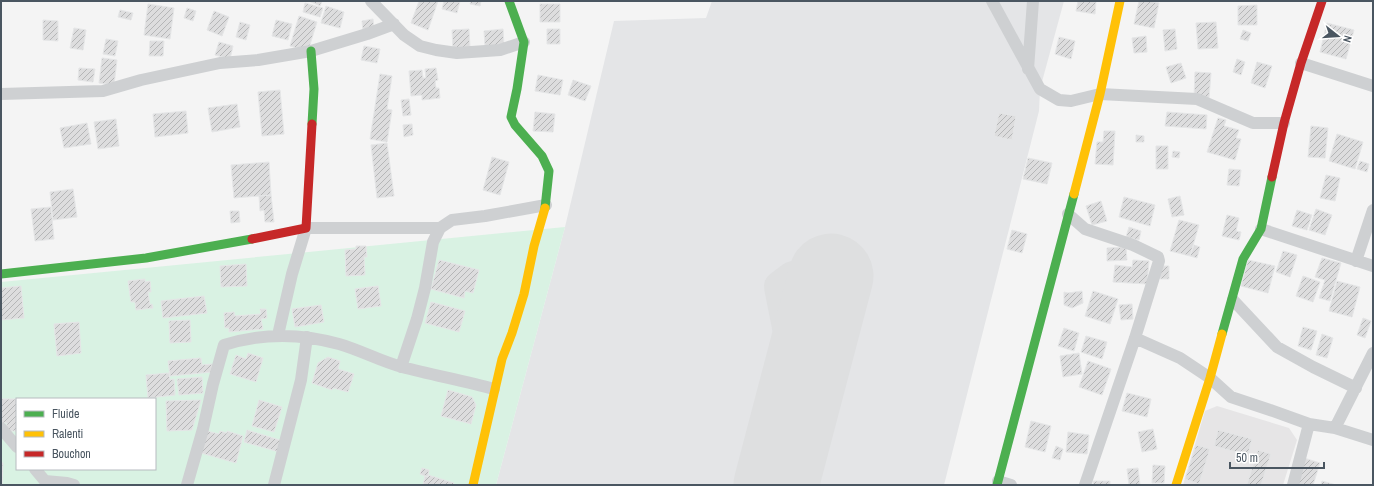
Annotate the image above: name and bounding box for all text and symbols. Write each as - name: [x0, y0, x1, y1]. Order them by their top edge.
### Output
- north arrow: [1318, 16, 1358, 56]
- text: N: [1340, 34, 1355, 44]
- legend: [16, 398, 156, 470]
- text: Fluide: [52, 406, 79, 422]
- text: Ralenti: [52, 426, 83, 442]
- scale bar: [1230, 444, 1324, 470]
- text: Bouchon: [52, 446, 91, 462]
- text: 50 m: [1236, 450, 1258, 466]

